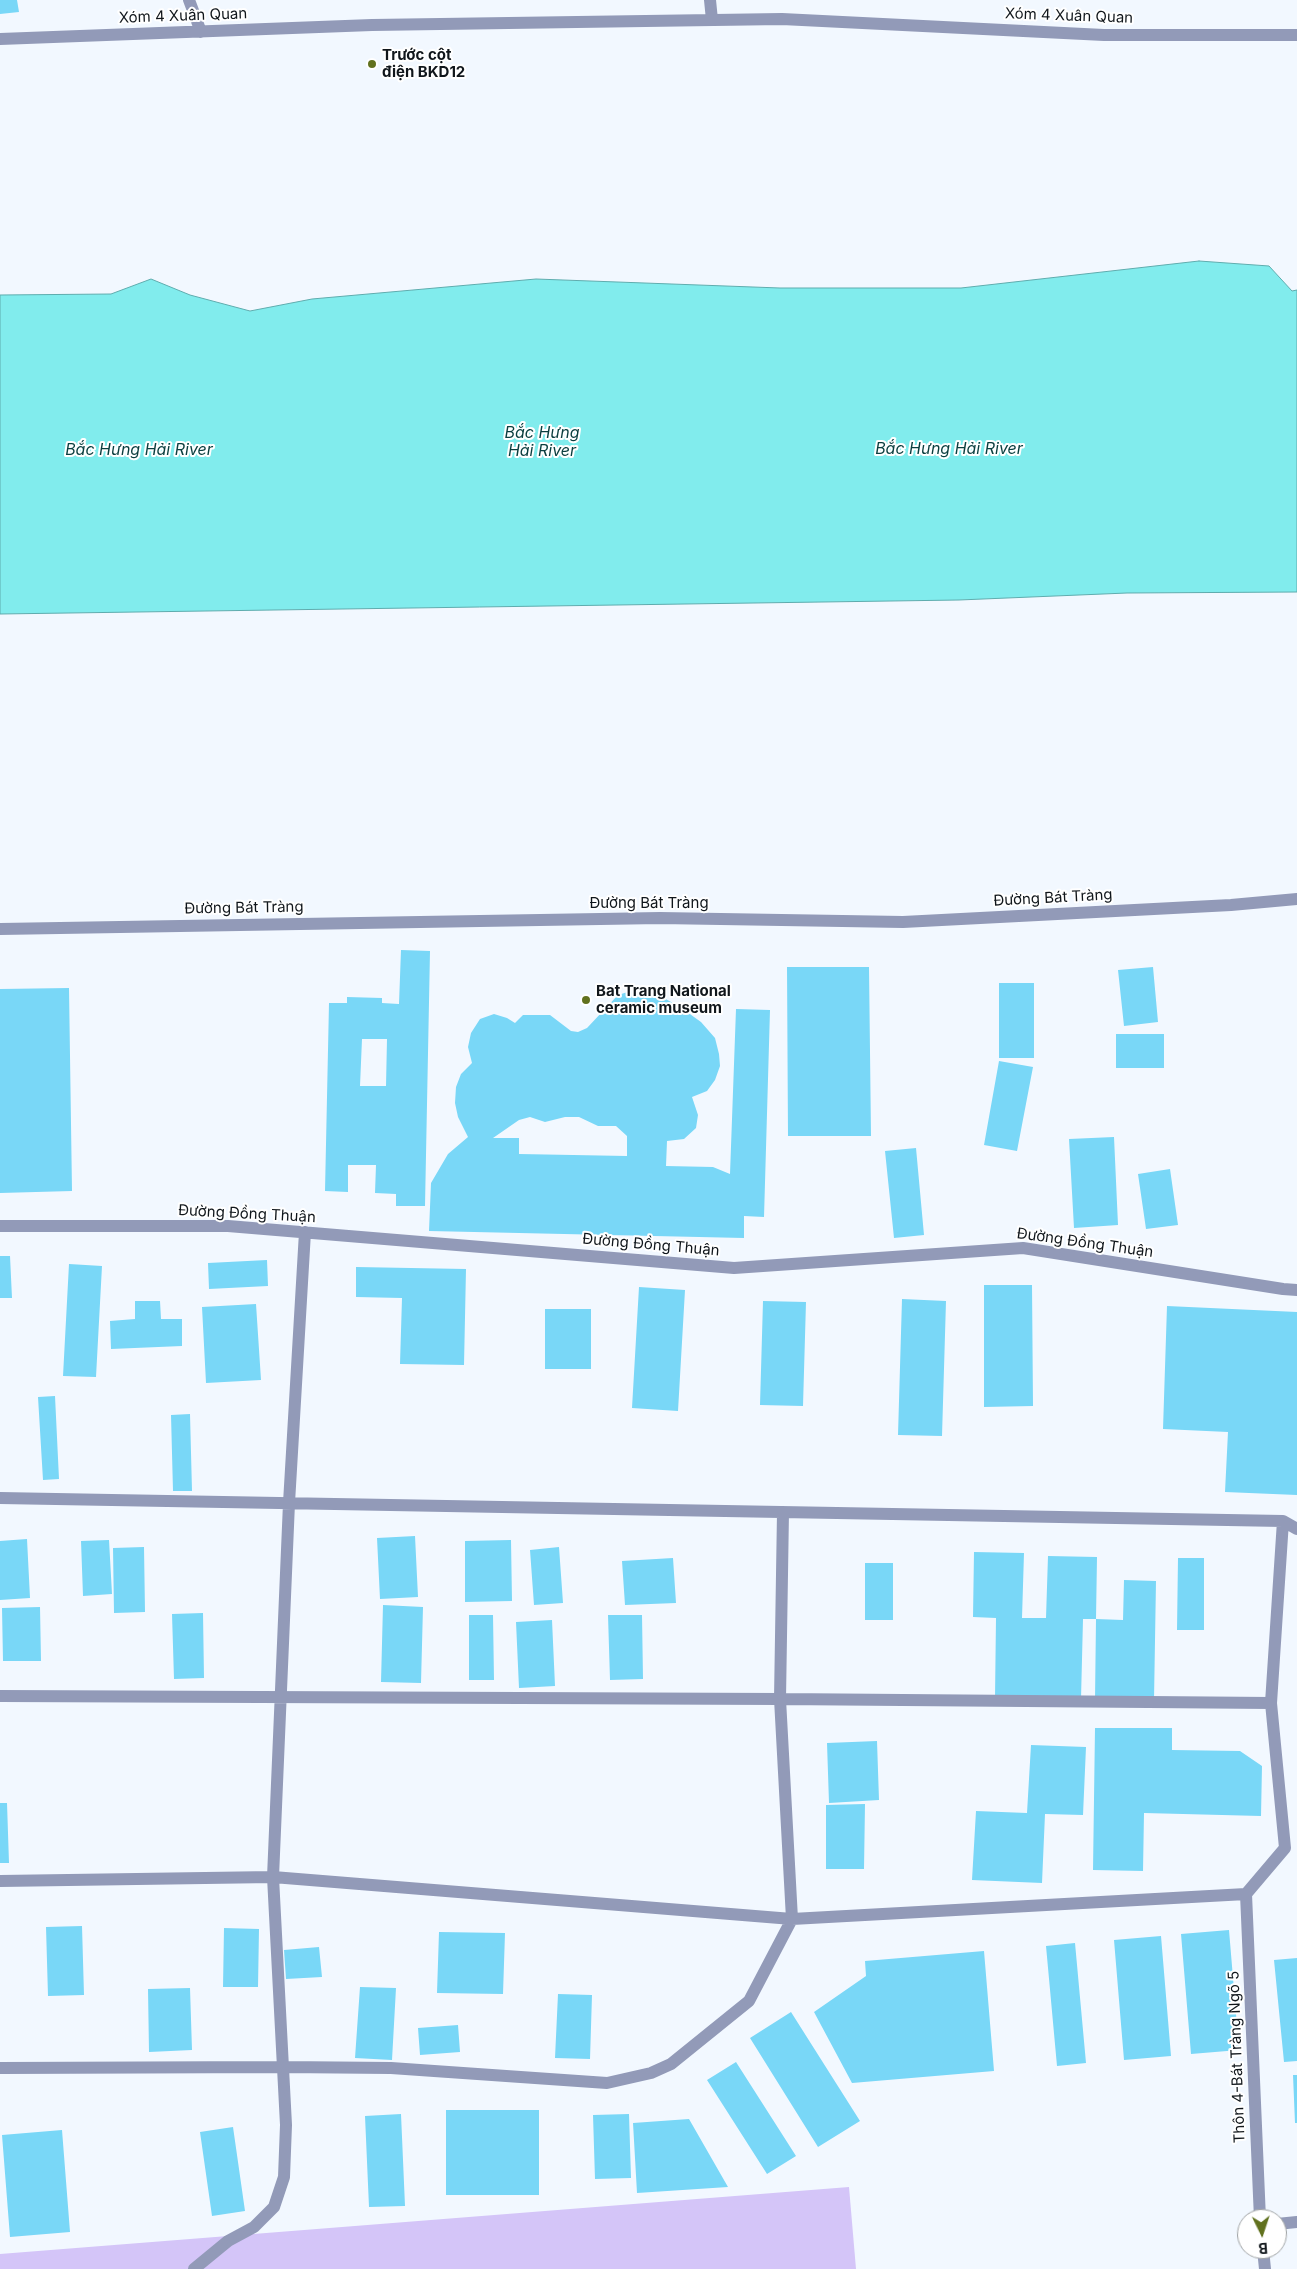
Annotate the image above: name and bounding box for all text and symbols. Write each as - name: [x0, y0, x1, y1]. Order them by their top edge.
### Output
- street label: Xóm 4 Xuân Quan: [119, 5, 247, 27]
- street label: Xóm 4 Xuân Quan: [1005, 5, 1133, 27]
- place label: Trước cột điện BKD12: [382, 46, 465, 81]
- marker: Trước cột điện BKD12: [366, 58, 378, 70]
- water label: Bắc Hưng Hải River: [504, 423, 580, 461]
- water label: Bắc Hưng Hải River: [875, 439, 1023, 459]
- water label: Bắc Hưng Hải River: [65, 440, 213, 460]
- street label: Đường Bát Tràng: [993, 886, 1113, 910]
- street label: Đường Bát Tràng: [589, 894, 709, 912]
- street label: Đường Bát Tràng: [184, 898, 304, 918]
- place label: Bat Trang National ceramic museum: [596, 982, 731, 1017]
- marker: Bat Trang National ceramic museum: [580, 994, 592, 1006]
- street label: Đường Đồng Thuận: [178, 1201, 316, 1227]
- street label: Đường Đồng Thuận: [1016, 1225, 1154, 1261]
- street label: Đường Đồng Thuận: [582, 1230, 720, 1260]
- street label: Thôn 4-Bát Tràng Ngõ 5: [1225, 1970, 1249, 2144]
- north arrow: [1237, 2209, 1287, 2259]
- text: B: [1258, 2240, 1268, 2257]

